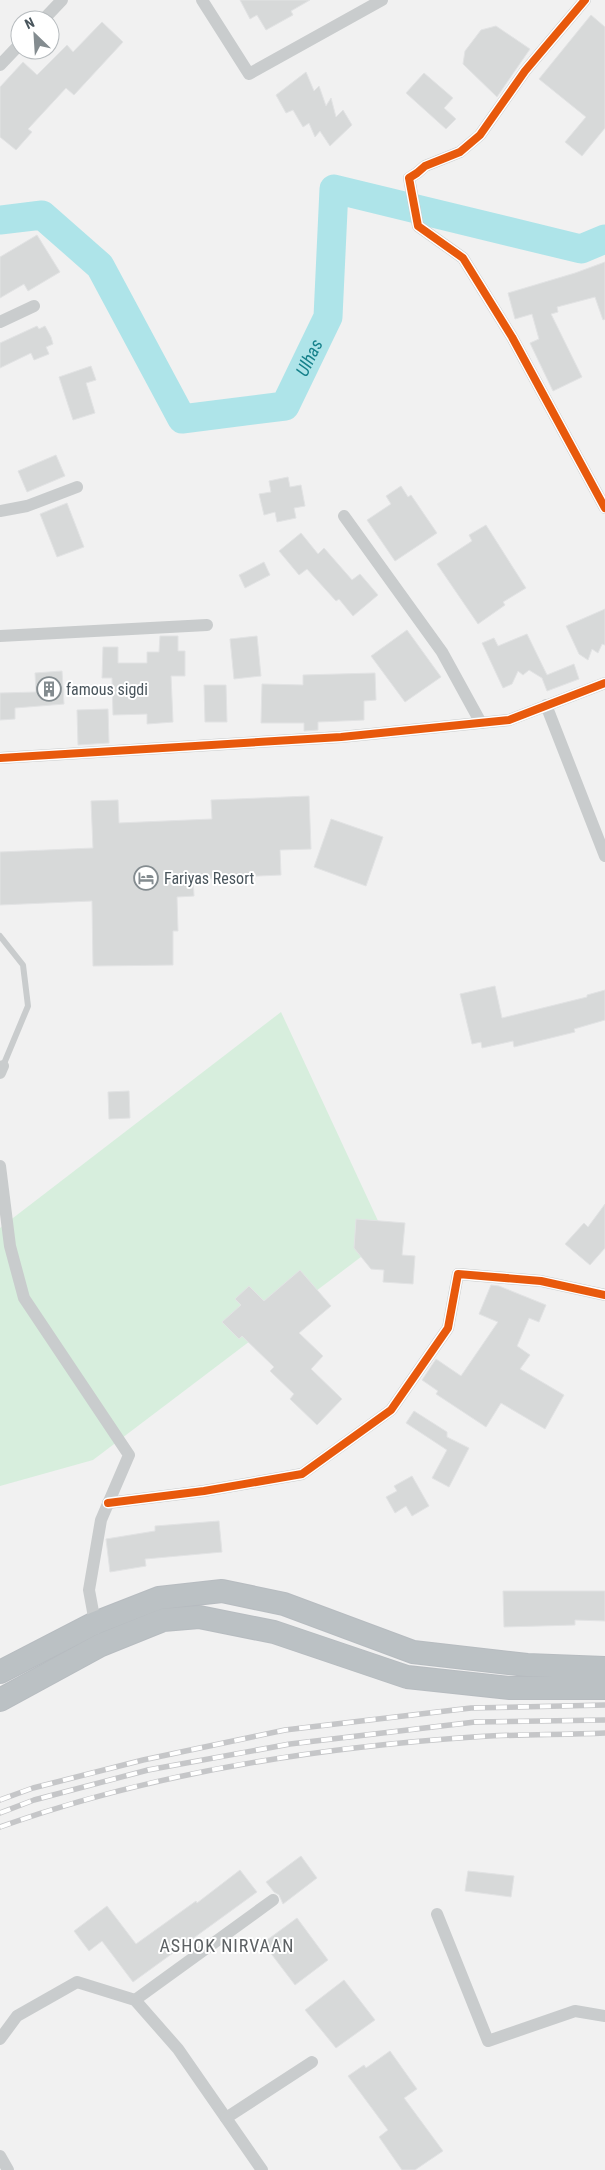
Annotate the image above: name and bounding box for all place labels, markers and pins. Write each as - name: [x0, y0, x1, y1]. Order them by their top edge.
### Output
- building icon: famous sigdi: [36, 676, 62, 702]
- place label: famous sigdi: [66, 680, 148, 699]
- hotel icon: Fariyas Resort: [133, 865, 159, 891]
- place label: Fariyas Resort: [164, 869, 254, 888]

